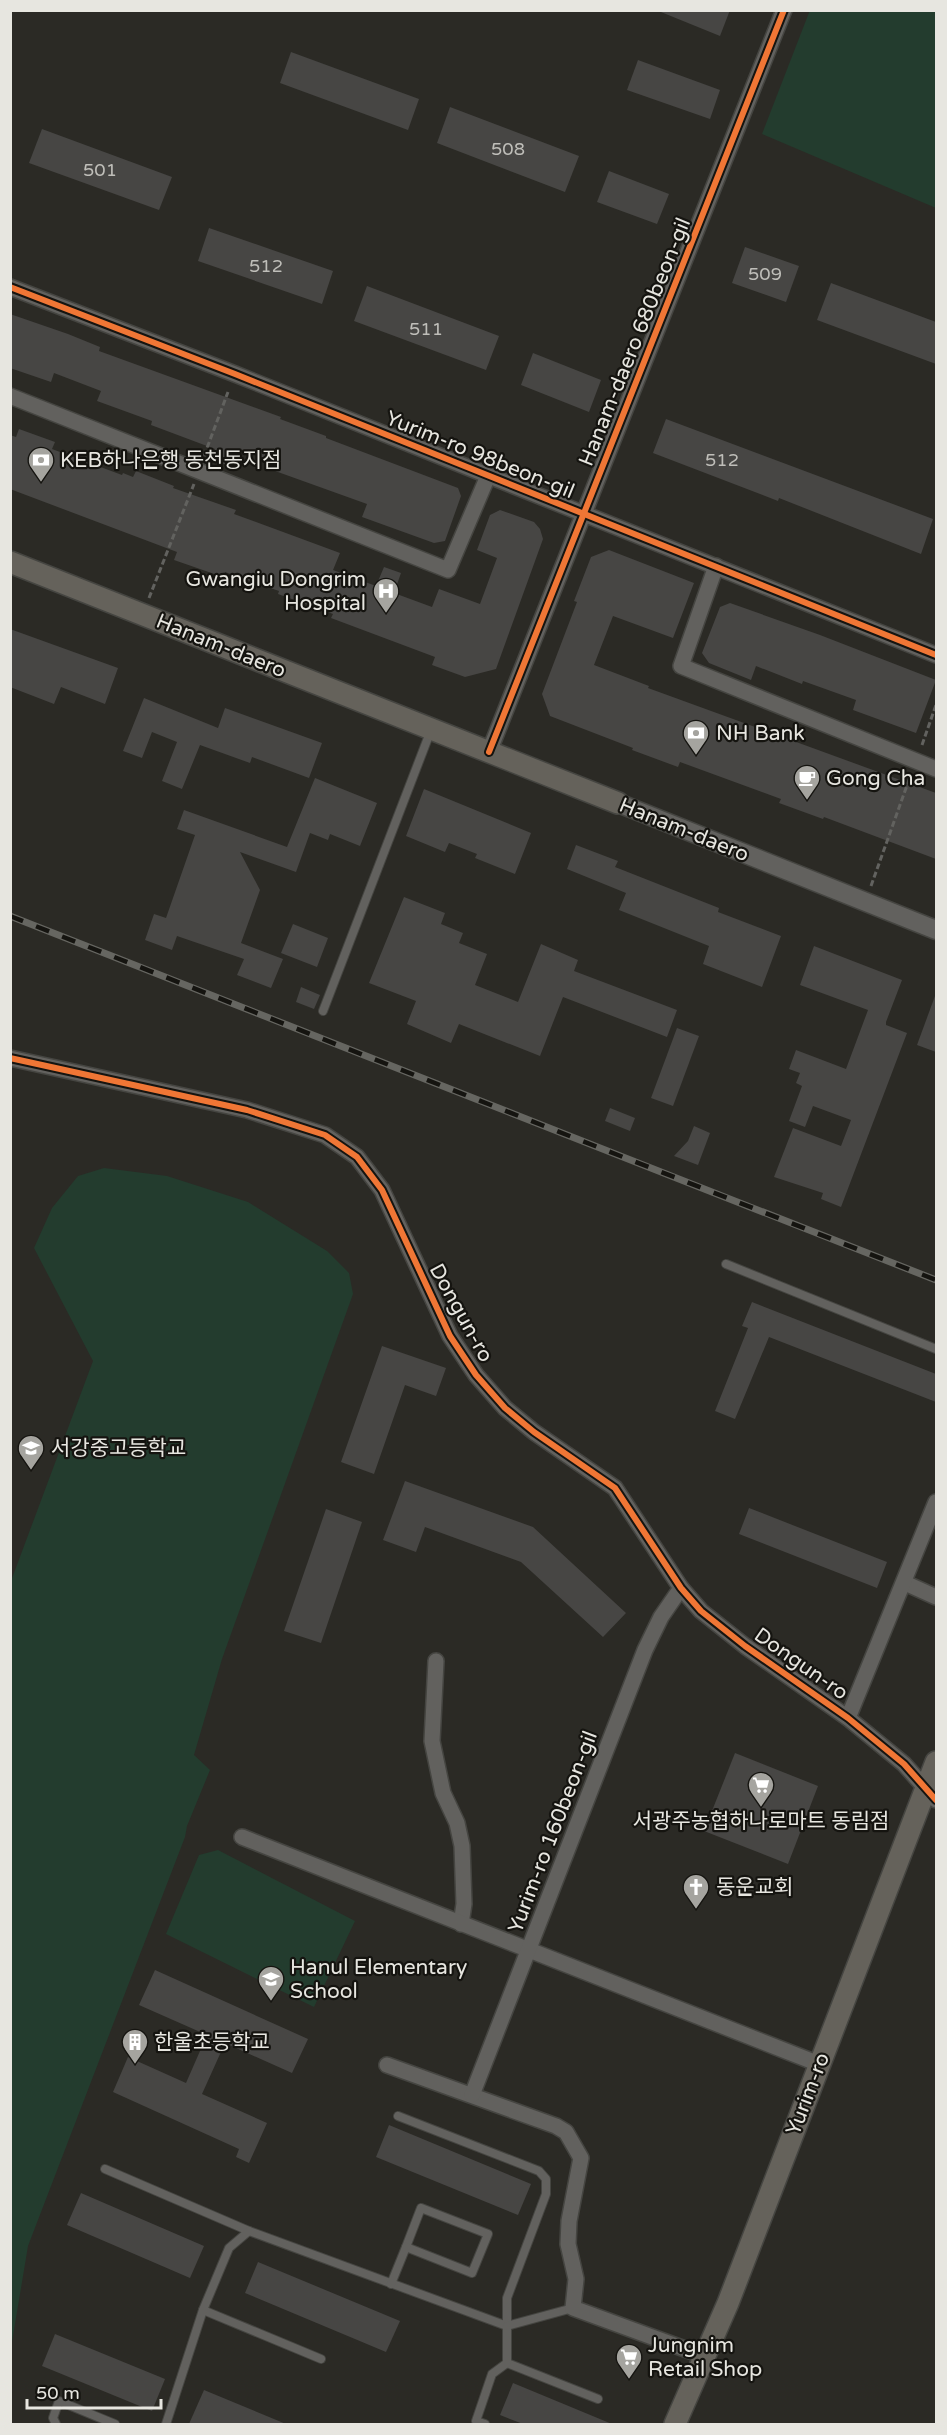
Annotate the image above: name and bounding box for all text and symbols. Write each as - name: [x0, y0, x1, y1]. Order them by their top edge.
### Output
- house number: 508: [491, 138, 525, 160]
- house number: 501: [83, 159, 117, 181]
- street label: Hanam-daero 680beon-gil: [574, 214, 696, 470]
- house number: 512: [249, 255, 283, 277]
- house number: 509: [748, 263, 782, 285]
- house number: 511: [409, 318, 443, 340]
- street label: Yurim-ro 98beon-gil: [382, 406, 578, 504]
- bank icon: KEB하나은행 동천동지점: [26, 445, 56, 483]
- place label: KEB하나은행 동천동지점: [60, 448, 281, 473]
- house number: 512: [705, 449, 739, 471]
- place label: Gwangiu Dongrim Hospital: [186, 567, 366, 616]
- hospital icon: Gwangiu Dongrim Hospital: [371, 576, 401, 614]
- street label: Hanam-daero: [153, 609, 289, 683]
- bank icon: NH Bank: [681, 718, 711, 756]
- place label: NH Bank: [716, 721, 805, 746]
- cafe icon: Gong Cha: [792, 763, 822, 801]
- place label: Gong Cha: [826, 766, 925, 791]
- street label: Hanam-daero: [616, 793, 752, 867]
- street label: Dongun-ro: [424, 1259, 498, 1367]
- school or university icon: 서강중고등학교: [16, 1433, 46, 1471]
- place label: 서강중고등학교: [51, 1436, 186, 1461]
- street label: Dongun-ro: [749, 1623, 853, 1705]
- street label: Yurim-ro 160beon-gil: [503, 1727, 603, 1937]
- supermarket icon: 서광주농협하나로마트 동림점: [746, 1770, 776, 1808]
- place label: 서광주농협하나로마트 동림점: [633, 1809, 889, 1834]
- church icon: 동운교회: [681, 1872, 711, 1910]
- place label: 동운교회: [716, 1875, 793, 1900]
- place label: Hanul Elementary School: [290, 1955, 467, 2004]
- school or university icon: Hanul Elementary School: [256, 1964, 286, 2002]
- building icon: 한울초등학교: [120, 2027, 150, 2065]
- place label: 한울초등학교: [154, 2030, 270, 2055]
- street label: Yurim-ro: [781, 2049, 835, 2139]
- place label: Jungnim Retail Shop: [648, 2333, 762, 2382]
- supermarket icon: Jungnim Retail Shop: [614, 2342, 644, 2380]
- scale bar: [27, 2372, 160, 2410]
- text: 50 m: [36, 2382, 80, 2404]

